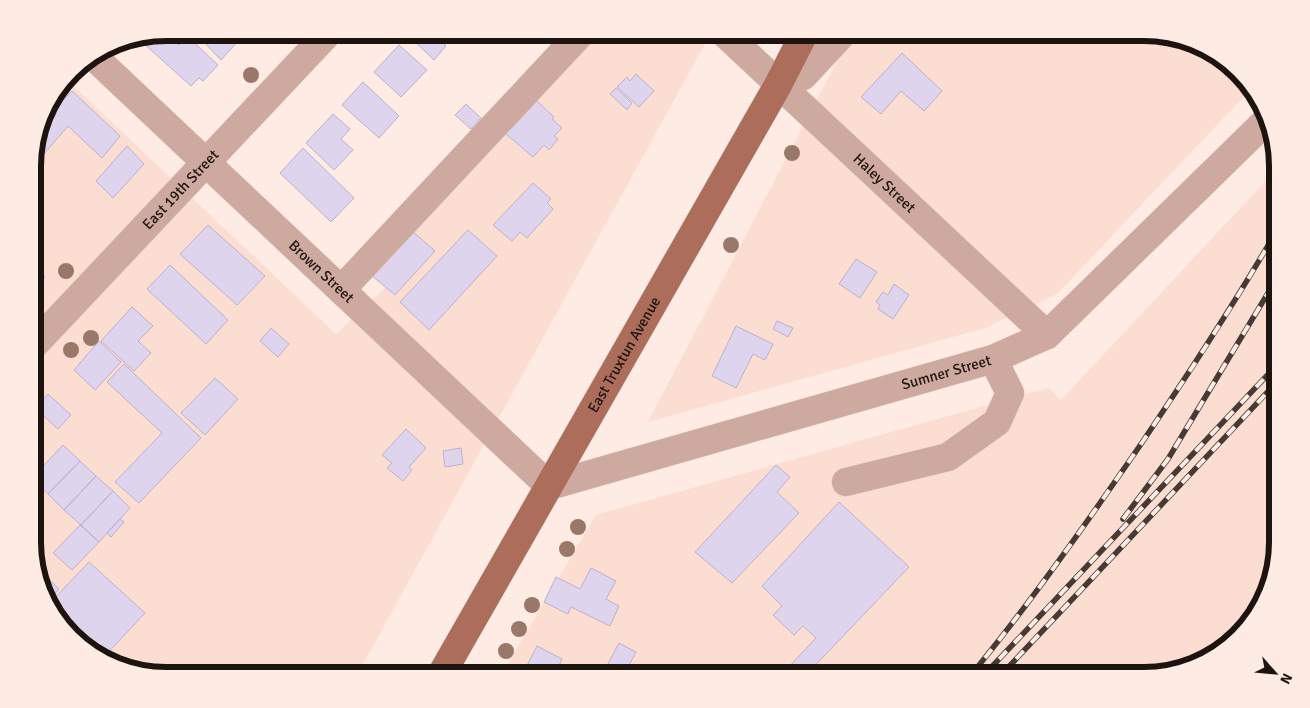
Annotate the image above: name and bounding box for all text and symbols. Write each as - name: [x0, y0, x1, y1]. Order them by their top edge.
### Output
- street label: East 19th Street: [139, 146, 222, 233]
- street label: Haley Street: [849, 149, 919, 216]
- street label: Brown Street: [285, 236, 358, 307]
- street label: East Truxtun Avenue: [584, 294, 664, 416]
- street label: Sumner Street: [900, 351, 993, 394]
- north arrow: [1250, 648, 1300, 698]
- text: N: [1276, 670, 1296, 687]

